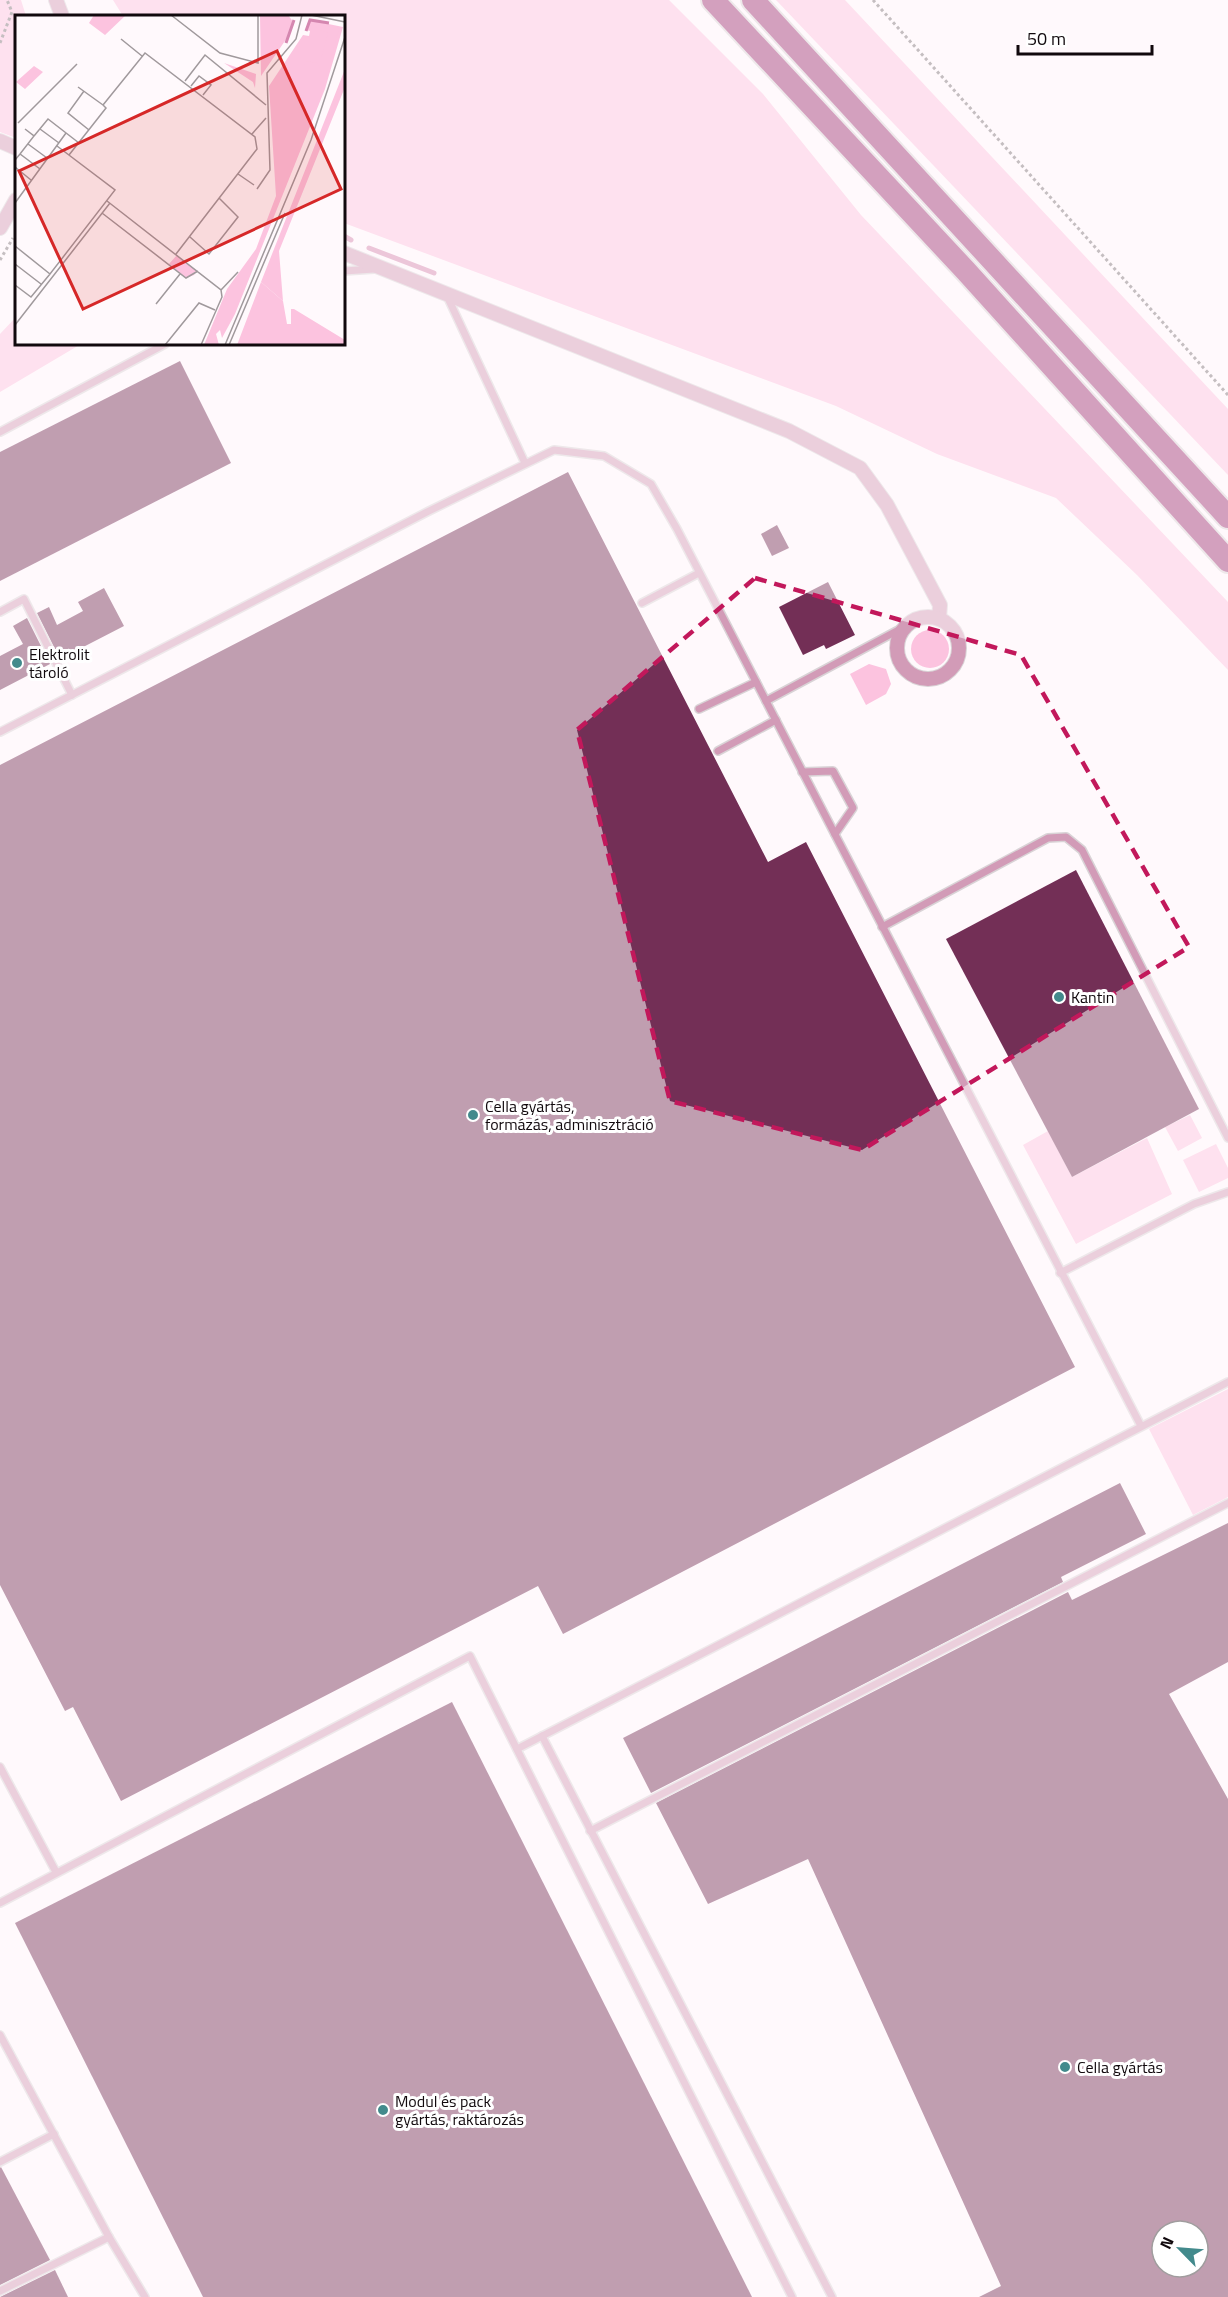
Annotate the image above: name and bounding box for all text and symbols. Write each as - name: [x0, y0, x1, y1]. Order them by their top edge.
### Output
- inset map: [15, 15, 345, 345]
- scale bar: [1018, 18, 1152, 56]
- text: 50 m: [1027, 25, 1066, 52]
- place label: Elektrolit tároló: [29, 642, 90, 684]
- marker: Elektrolit tároló: [10, 656, 24, 670]
- place label: Kantin: [1071, 985, 1114, 1009]
- marker: Kantin: [1052, 990, 1066, 1004]
- place label: Cella gyártás, formázás, adminisztráció: [485, 1094, 654, 1136]
- marker: Cella gyártás, formázás, adminisztráció: [466, 1108, 480, 1122]
- place label: Cella gyártás: [1077, 2055, 1163, 2079]
- marker: Cella gyártás: [1058, 2060, 1072, 2074]
- place label: Modul és pack gyártás, raktározás: [395, 2089, 524, 2131]
- marker: Modul és pack gyártás, raktározás: [376, 2103, 390, 2117]
- north arrow: [1150, 2219, 1210, 2279]
- text: N: [1153, 2233, 1180, 2253]

